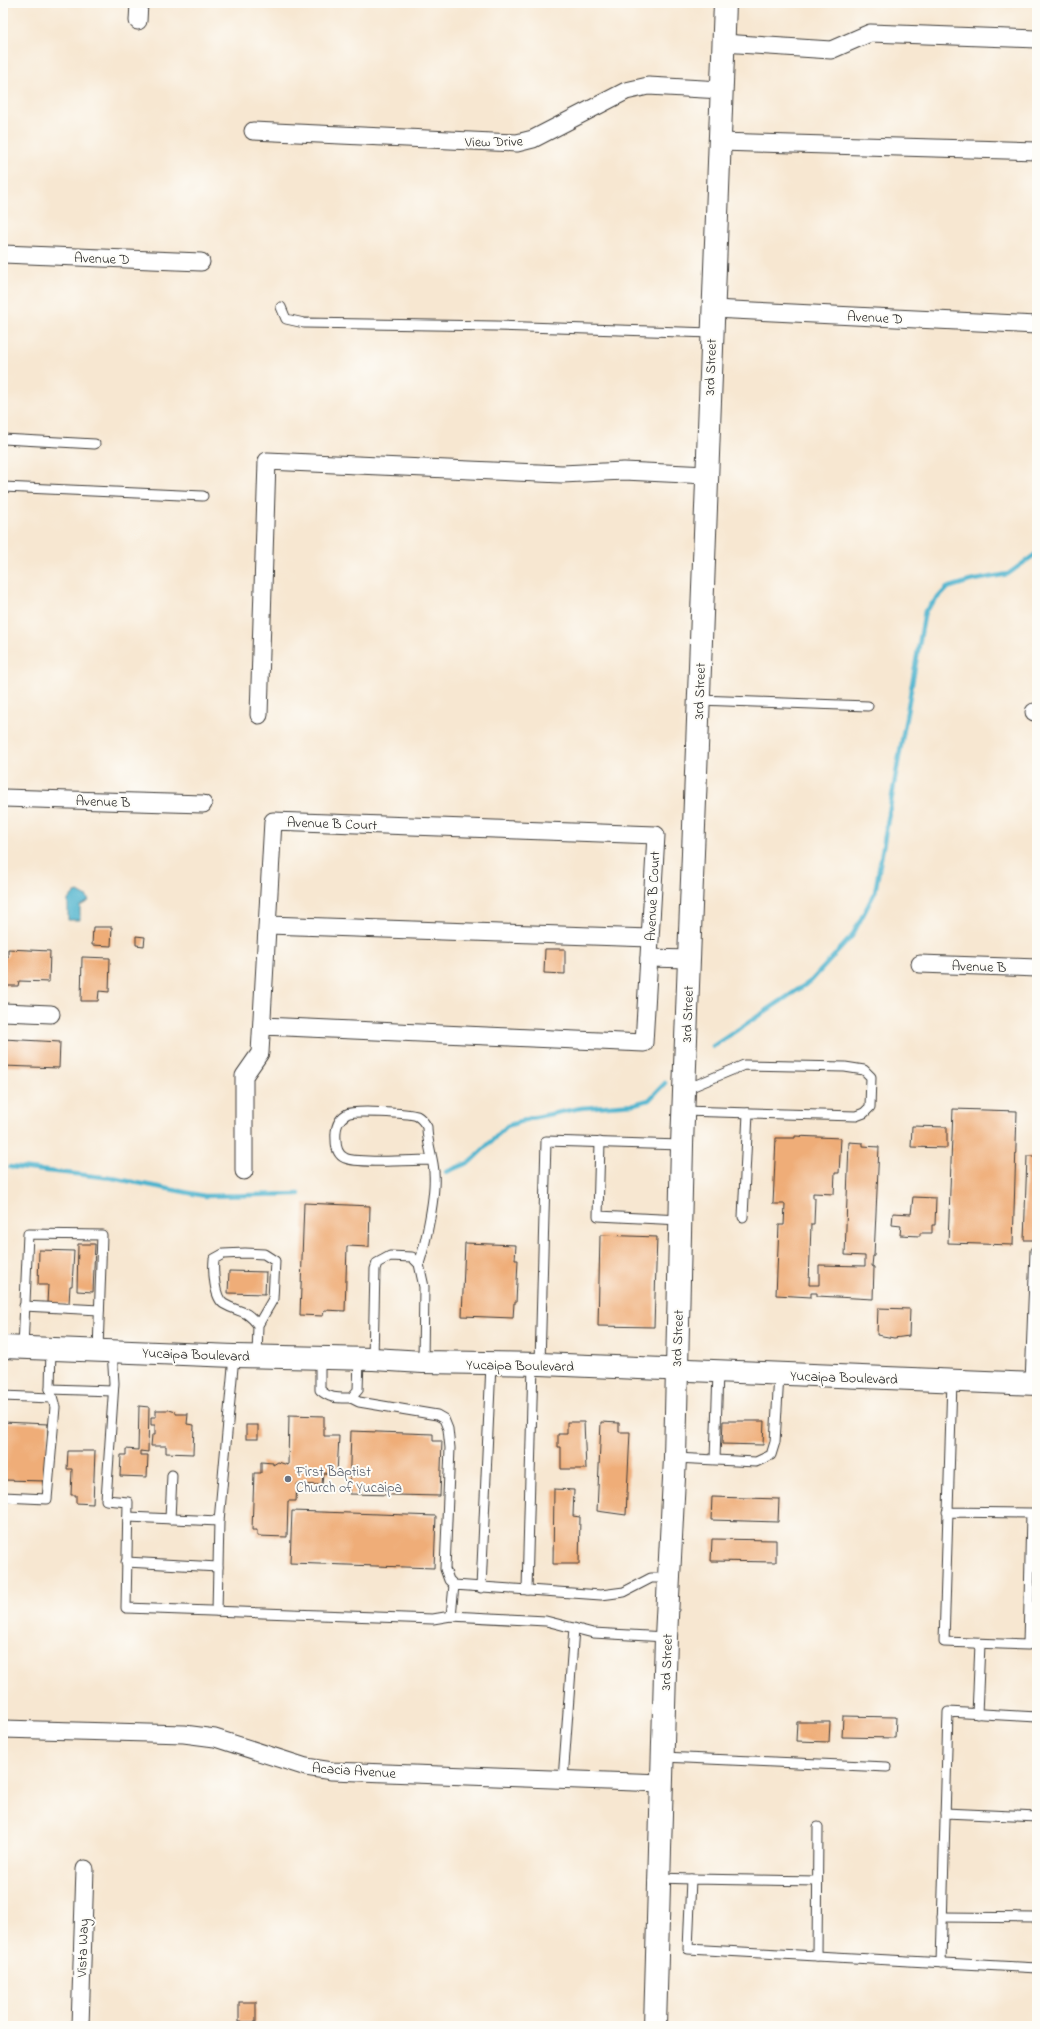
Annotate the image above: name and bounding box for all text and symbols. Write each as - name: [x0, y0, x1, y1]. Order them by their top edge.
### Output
- street label: View Drive: [464, 131, 524, 154]
- street label: Avenue D: [74, 248, 130, 271]
- street label: Avenue D: [847, 307, 903, 330]
- street label: 3rd Street: [700, 338, 723, 396]
- street label: 3rd Street: [689, 662, 712, 720]
- street label: Avenue B: [75, 791, 131, 814]
- street label: Avenue B Court: [286, 812, 378, 837]
- street label: Avenue B Court: [641, 850, 666, 942]
- street label: Avenue B: [951, 956, 1007, 979]
- street label: 3rd Street: [677, 985, 700, 1043]
- street label: 3rd Street: [667, 1309, 690, 1367]
- street label: Yucaipa Boulevard: [142, 1343, 250, 1368]
- street label: Yucaipa Boulevard: [466, 1355, 574, 1378]
- street label: Yucaipa Boulevard: [790, 1366, 898, 1391]
- place label: First Baptist Church of Yucaipa: [295, 1462, 402, 1499]
- marker: First Baptist Church of Yucaipa: [283, 1474, 293, 1484]
- street label: 3rd Street: [656, 1633, 679, 1691]
- street label: Acacia Avenue: [311, 1758, 397, 1785]
- street label: Vista Way: [72, 1918, 96, 1979]

